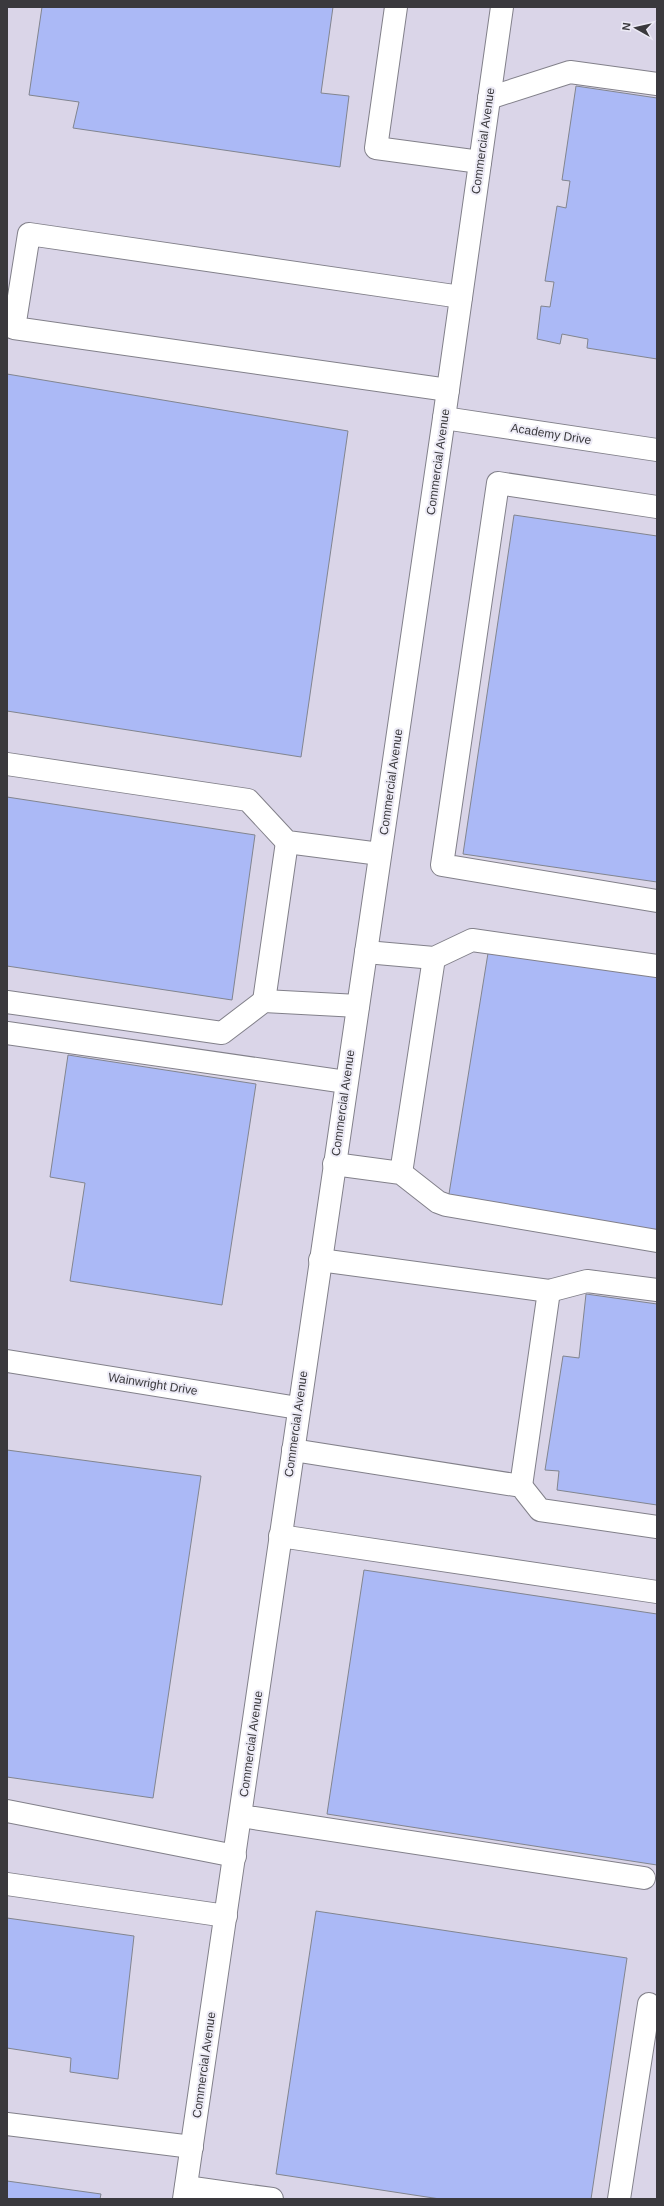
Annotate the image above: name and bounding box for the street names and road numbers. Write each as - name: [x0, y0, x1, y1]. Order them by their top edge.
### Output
- street label: Commercial Avenue: [469, 87, 497, 195]
- street label: Commercial Avenue: [424, 408, 452, 516]
- street label: Academy Drive: [510, 421, 593, 447]
- street label: Commercial Avenue: [377, 728, 405, 836]
- street label: Commercial Avenue: [329, 1049, 357, 1157]
- street label: Wainwright Drive: [107, 1370, 199, 1398]
- street label: Commercial Avenue: [282, 1370, 310, 1478]
- street label: Commercial Avenue: [237, 1690, 265, 1798]
- street label: Commercial Avenue: [190, 2011, 218, 2119]

